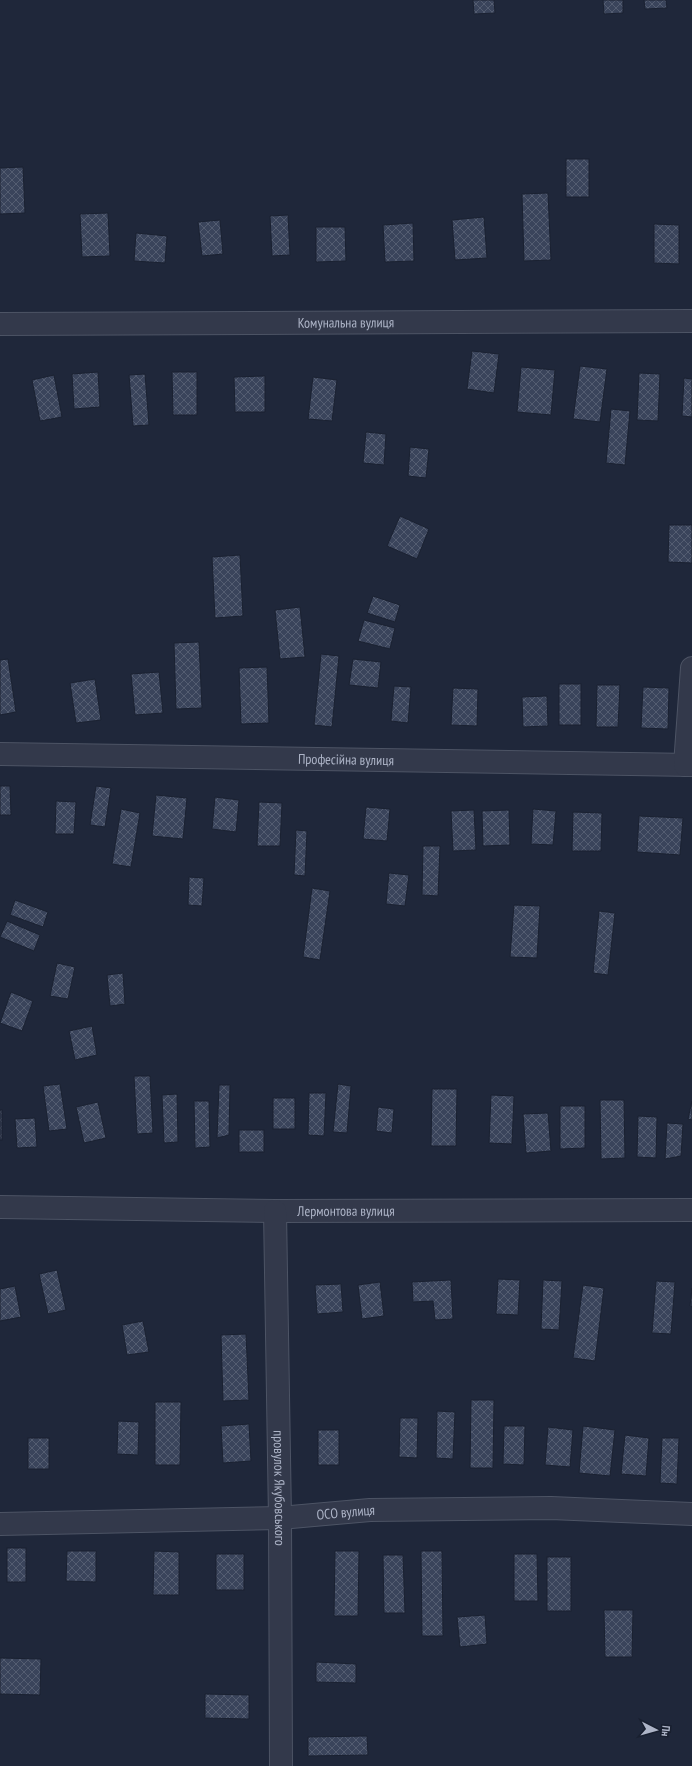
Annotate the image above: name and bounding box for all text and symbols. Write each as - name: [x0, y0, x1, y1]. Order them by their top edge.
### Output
- street label: Комунальна вулиця: [298, 313, 394, 332]
- street label: Професійна вулиця: [298, 750, 394, 769]
- street label: Лермонтова вулиця: [296, 1202, 395, 1220]
- street label: провулок Якубовського: [270, 1430, 289, 1546]
- street label: ОСО вулиця: [316, 1501, 375, 1524]
- north arrow: [636, 1710, 676, 1750]
- text: Пн: [658, 1725, 673, 1737]

